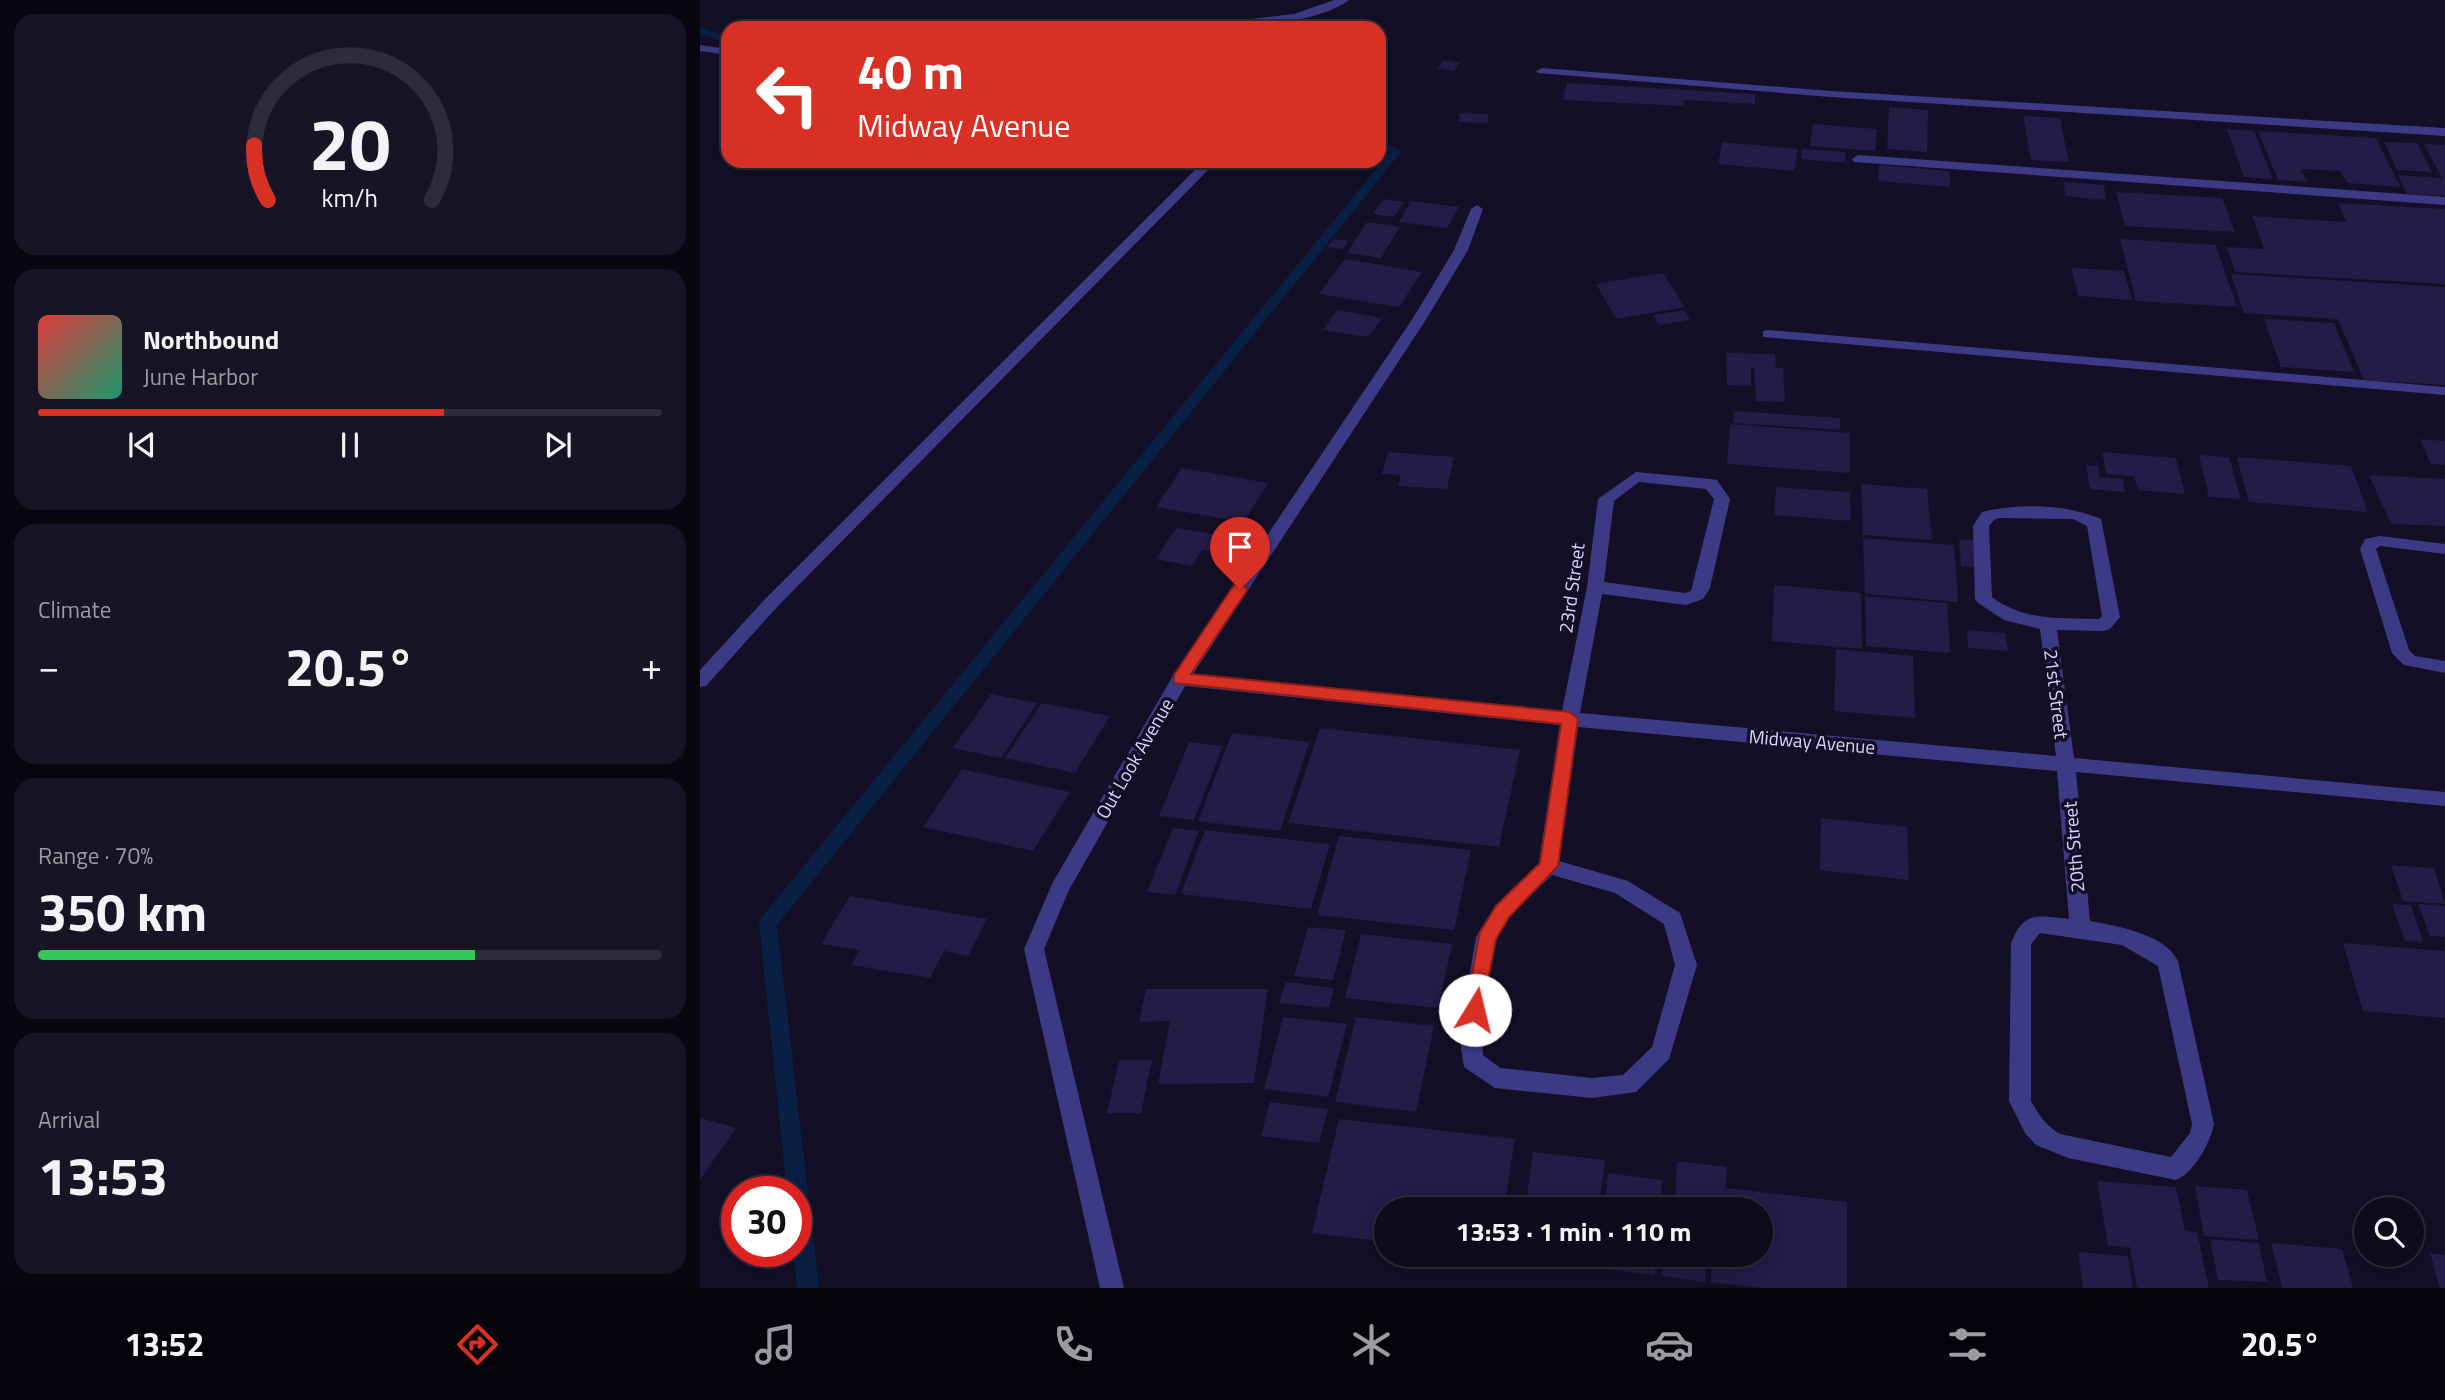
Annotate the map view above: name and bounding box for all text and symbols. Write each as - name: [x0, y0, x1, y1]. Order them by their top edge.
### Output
- text: 40 m: [857, 33, 964, 108]
- icon: left: [742, 49, 833, 140]
- text: 20: [309, 89, 391, 199]
- text: Midway Avenue: [857, 101, 1071, 149]
- text: km/h: [322, 179, 378, 217]
- text: Northbound: [143, 320, 279, 359]
- text: June Harbor: [143, 359, 258, 394]
- icon: previous: [123, 426, 161, 464]
- icon: pause: [331, 426, 369, 464]
- icon: next: [539, 426, 577, 464]
- pin: [1210, 517, 1270, 589]
- icon: arrive: [1221, 528, 1259, 566]
- street label: 23rd Street: [1550, 541, 1592, 635]
- text: Climate: [38, 592, 111, 627]
- text: 20.5°: [285, 627, 415, 706]
- text: −: [38, 637, 59, 695]
- text: +: [641, 637, 662, 695]
- street label: 21st Street: [2037, 648, 2077, 741]
- street label: Out Look Avenue: [1088, 692, 1180, 824]
- street label: Midway Avenue: [1748, 721, 1876, 761]
- street label: 20th Street: [2055, 800, 2091, 894]
- text: Range · 70%: [38, 838, 153, 873]
- text: 350 km: [38, 872, 207, 951]
- position arrow: [1438, 973, 1512, 1047]
- text: Arrival: [38, 1102, 100, 1137]
- text: 13:53: [38, 1136, 168, 1215]
- speed limit sign: 30: [721, 1176, 812, 1267]
- map controls: [2354, 1197, 2424, 1267]
- button: search: [2354, 1197, 2424, 1267]
- text: 13:53 · 1 min · 110 m: [1456, 1212, 1691, 1251]
- text: 13:52: [124, 1320, 204, 1368]
- icon: directions: [453, 1320, 502, 1369]
- icon: music: [751, 1320, 800, 1369]
- icon: phone: [1049, 1320, 1098, 1369]
- icon: climate: [1347, 1320, 1396, 1369]
- icon: car: [1645, 1320, 1694, 1369]
- icon: filters: [1943, 1320, 1992, 1369]
- text: 20.5°: [2241, 1320, 2321, 1368]

